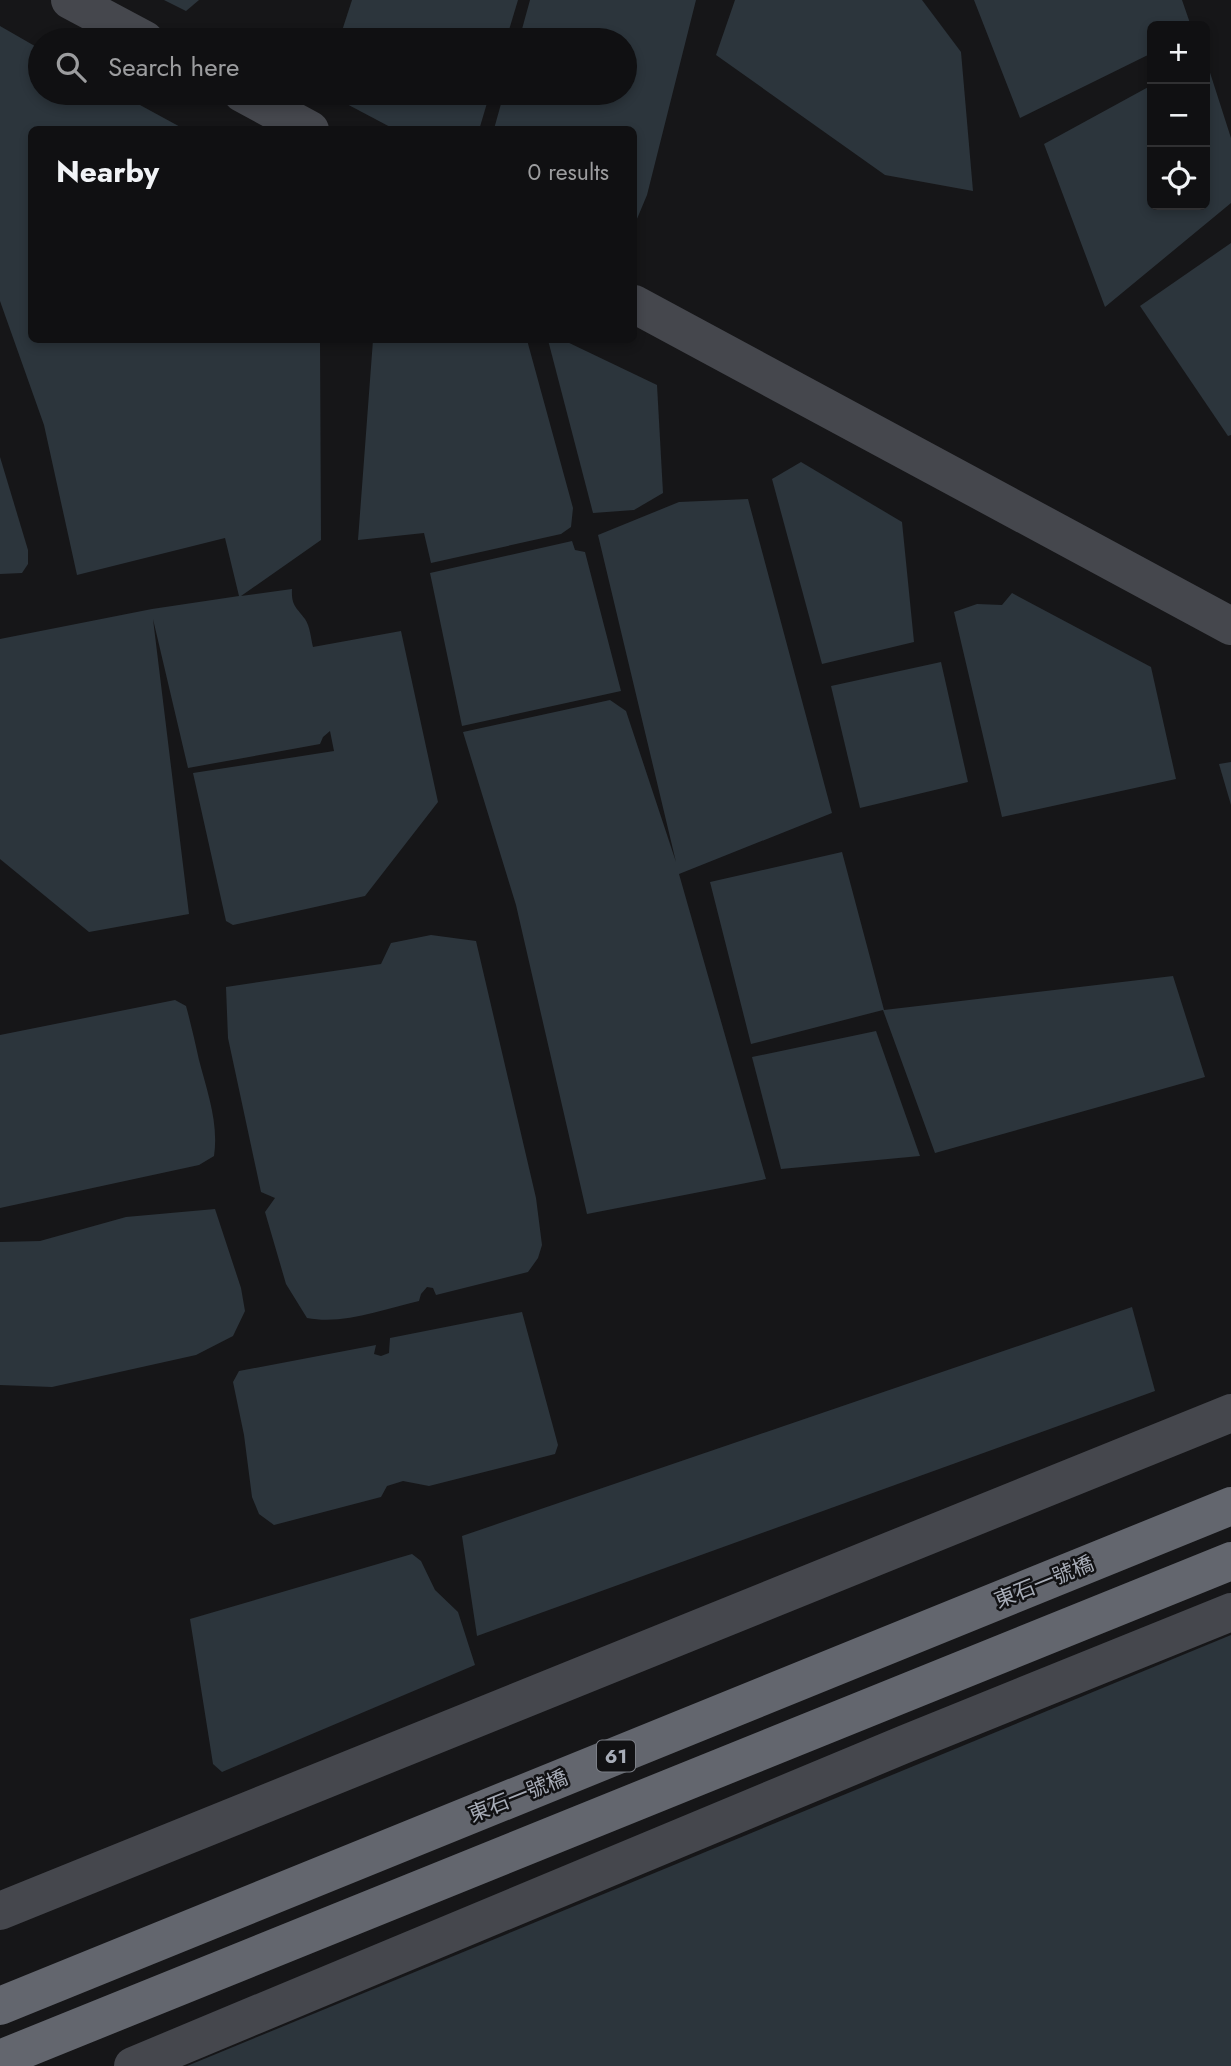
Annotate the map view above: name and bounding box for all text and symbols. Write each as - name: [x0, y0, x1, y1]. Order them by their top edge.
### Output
- map controls: [1147, 21, 1210, 210]
- button: +: [1147, 21, 1210, 84]
- search box: [28, 28, 637, 105]
- icon: search: [52, 48, 90, 86]
- text: Search here: [108, 48, 240, 86]
- button: −: [1147, 84, 1210, 147]
- button: locate: [1147, 147, 1210, 210]
- text: Nearby: [56, 150, 159, 193]
- text: 0 results: [527, 155, 609, 189]
- street label: 東石一號橋: [990, 1548, 1098, 1616]
- road number: 61: [597, 1740, 635, 1772]
- street label: 東石一號橋: [464, 1762, 572, 1830]

